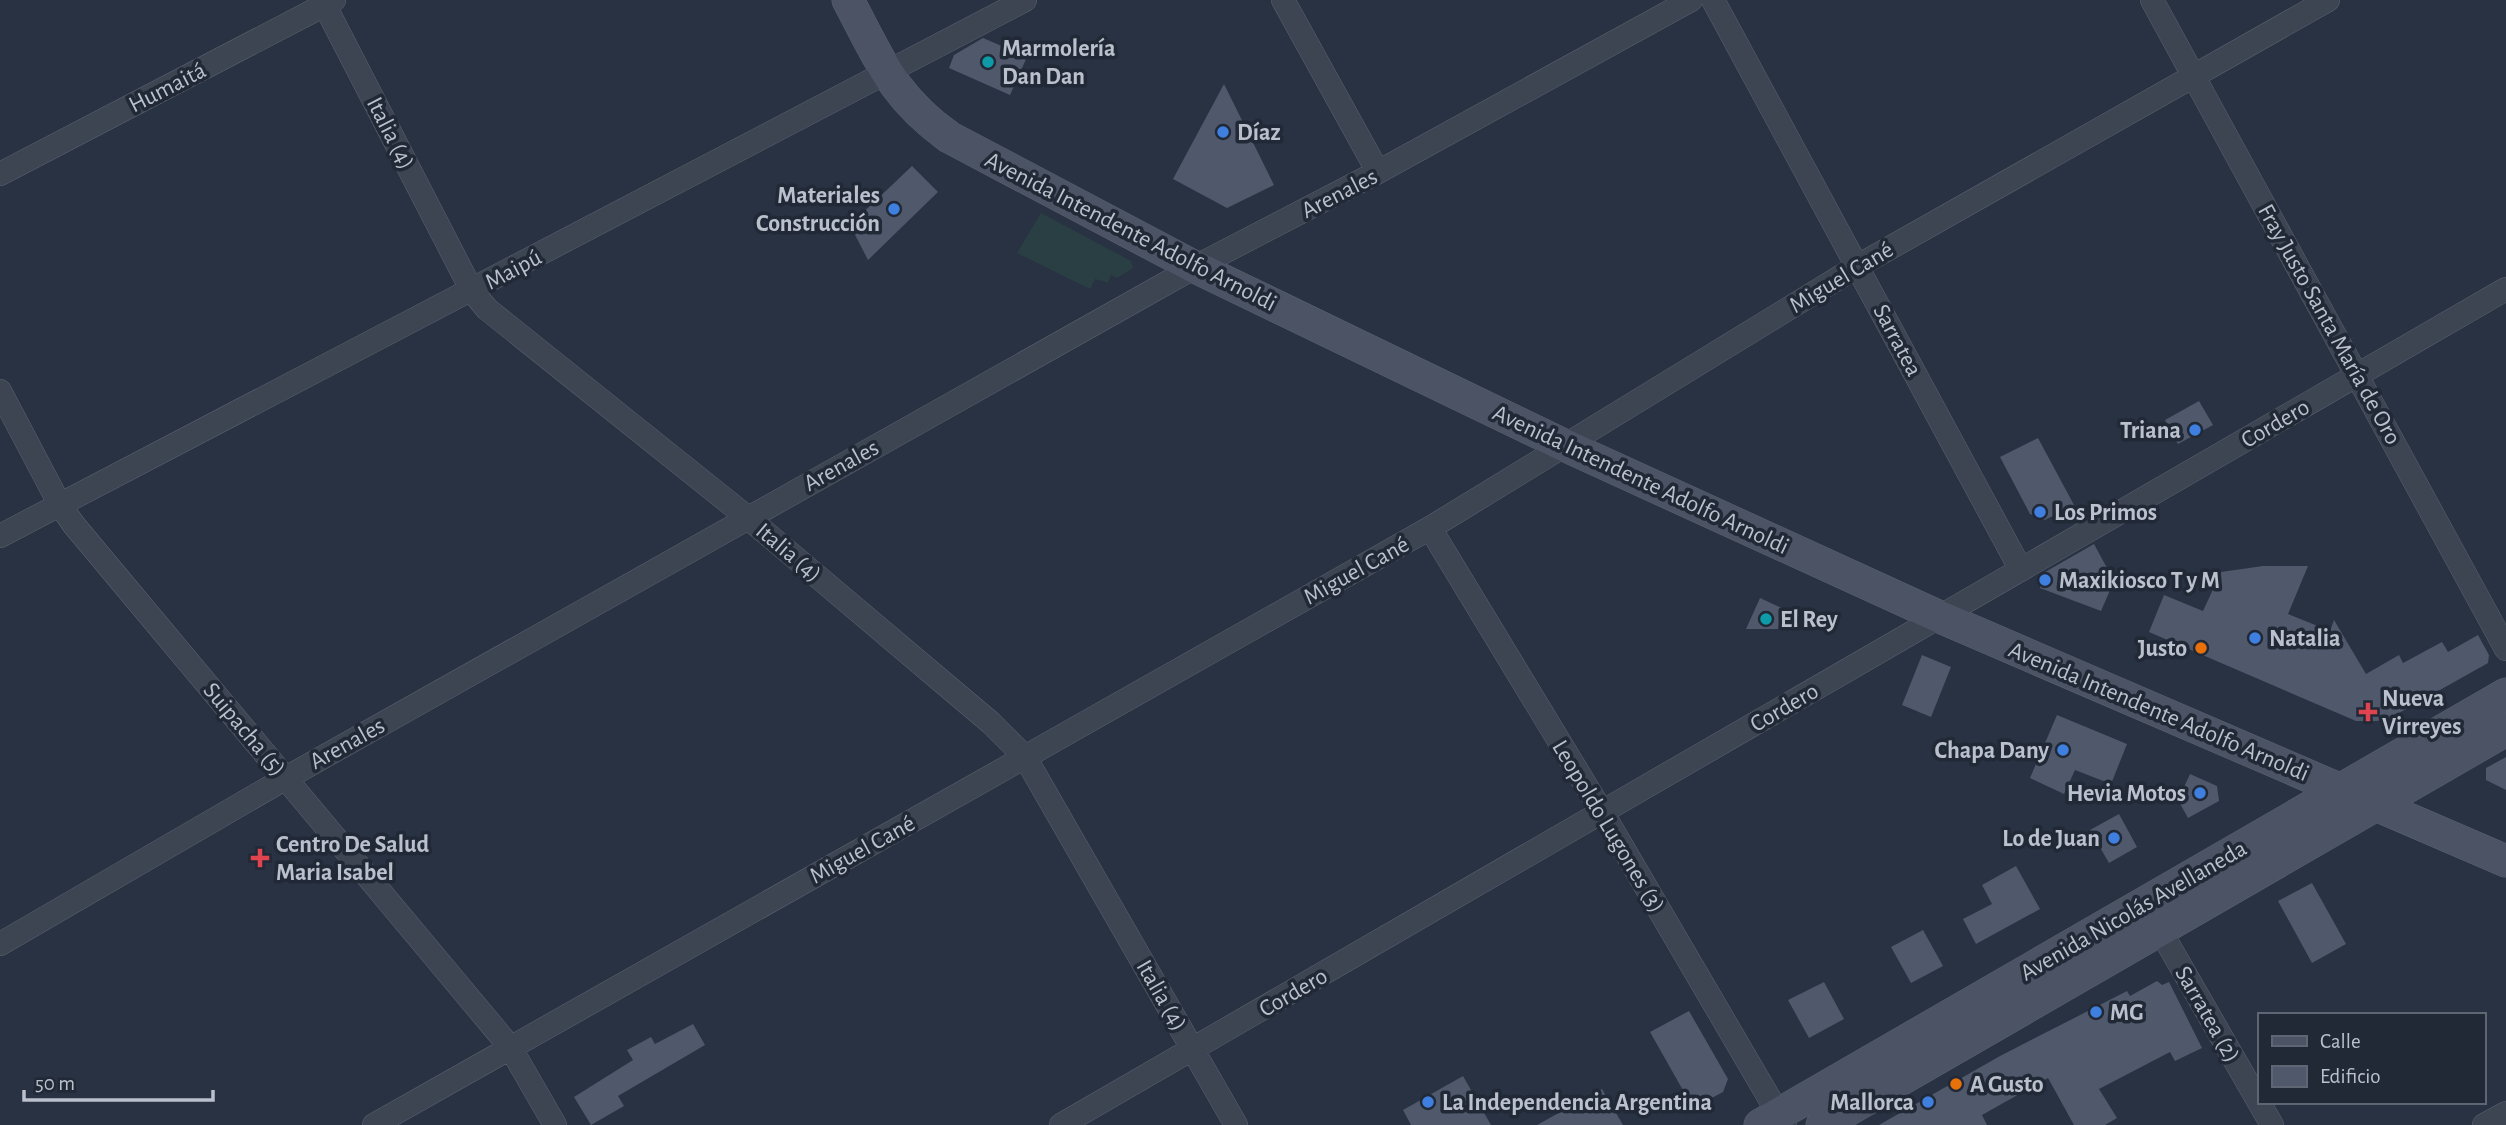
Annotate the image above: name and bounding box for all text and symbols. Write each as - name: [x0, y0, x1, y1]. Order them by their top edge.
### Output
- place label: Marmolería Dan Dan: [1002, 37, 1116, 89]
- marker: Marmolería Dan Dan: [980, 54, 996, 70]
- street label: Humaitá: [125, 58, 210, 117]
- street label: Italia (4): [362, 93, 418, 173]
- place label: Díaz: [1237, 121, 1281, 145]
- marker: Díaz: [1215, 124, 1231, 140]
- street label: Avenida Intendente Adolfo Arnoldi: [981, 148, 1280, 316]
- street label: Arenales: [1298, 165, 1381, 223]
- place label: Materiales Construcción: [756, 184, 880, 236]
- street label: Fray Justo Santa María de Oro: [2253, 200, 2405, 449]
- marker: Materiales Construcción: [886, 201, 902, 217]
- street label: Miguel Cané: [1785, 238, 1898, 318]
- street label: Maipú: [481, 245, 546, 295]
- street label: Sarratea: [1868, 301, 1926, 380]
- street label: Cordero: [2237, 395, 2314, 453]
- street label: Avenida Intendente Adolfo Arnoldi: [1489, 401, 1792, 559]
- place label: Triana: [2120, 419, 2181, 443]
- marker: Triana: [2187, 422, 2203, 438]
- street label: Arenales: [800, 436, 883, 496]
- place label: Los Primos: [2054, 501, 2157, 525]
- marker: Los Primos: [2032, 504, 2048, 520]
- street label: Italia (4): [751, 519, 826, 587]
- street label: Miguel Cané: [1300, 532, 1413, 610]
- place label: Maxikiosco T y M: [2059, 569, 2220, 593]
- marker: Maxikiosco T y M: [2037, 572, 2053, 588]
- place label: El Rey: [1780, 608, 1838, 632]
- marker: El Rey: [1758, 611, 1774, 627]
- place label: Natalia: [2269, 627, 2341, 651]
- marker: Natalia: [2247, 630, 2263, 646]
- place label: Justo: [2138, 637, 2187, 661]
- street label: Avenida Intendente Adolfo Arnoldi: [2005, 638, 2312, 786]
- marker: Justo: [2193, 640, 2209, 656]
- street label: Suipacha (5): [198, 678, 290, 781]
- street label: Cordero: [1746, 679, 1823, 737]
- place label: Nueva Virreyes: [2382, 687, 2461, 739]
- marker: Nueva Virreyes: [2360, 704, 2376, 720]
- street label: Arenales: [306, 714, 389, 774]
- street label: Leopoldo Lugones (3): [1547, 736, 1669, 917]
- place label: Chapa Dany: [1934, 739, 2049, 763]
- marker: Chapa Dany: [2055, 742, 2071, 758]
- place label: Hevia Motos: [2067, 782, 2186, 806]
- marker: Hevia Motos: [2192, 785, 2208, 801]
- street label: Miguel Cané: [806, 811, 919, 889]
- place label: Lo de Juan: [2002, 827, 2100, 851]
- marker: Lo de Juan: [2106, 830, 2122, 846]
- place label: Centro De Salud Maria Isabel: [276, 833, 430, 885]
- street label: Avenida Nicolás Avellaneda: [2016, 836, 2251, 986]
- marker: Centro De Salud Maria Isabel: [250, 848, 270, 868]
- street label: Italia (4): [1131, 956, 1191, 1035]
- street label: Sarratea (2): [2170, 962, 2244, 1067]
- street label: Cordero: [1255, 964, 1332, 1022]
- place label: MG: [2110, 1001, 2143, 1025]
- marker: MG: [2088, 1004, 2104, 1020]
- legend: [2258, 1013, 2485, 1104]
- text: Calle: [2320, 1031, 2361, 1052]
- scale bar: [24, 1058, 214, 1102]
- text: Edificio: [2320, 1066, 2381, 1087]
- text: 50 m: [35, 1073, 75, 1094]
- place label: A Gusto: [1970, 1073, 2044, 1097]
- marker: A Gusto: [1948, 1076, 1964, 1092]
- place label: La Independencia Argentina: [1442, 1091, 1712, 1115]
- place label: Mallorca: [1830, 1091, 1914, 1115]
- marker: La Independencia Argentina: [1420, 1094, 1436, 1110]
- marker: Mallorca: [1920, 1094, 1936, 1110]

